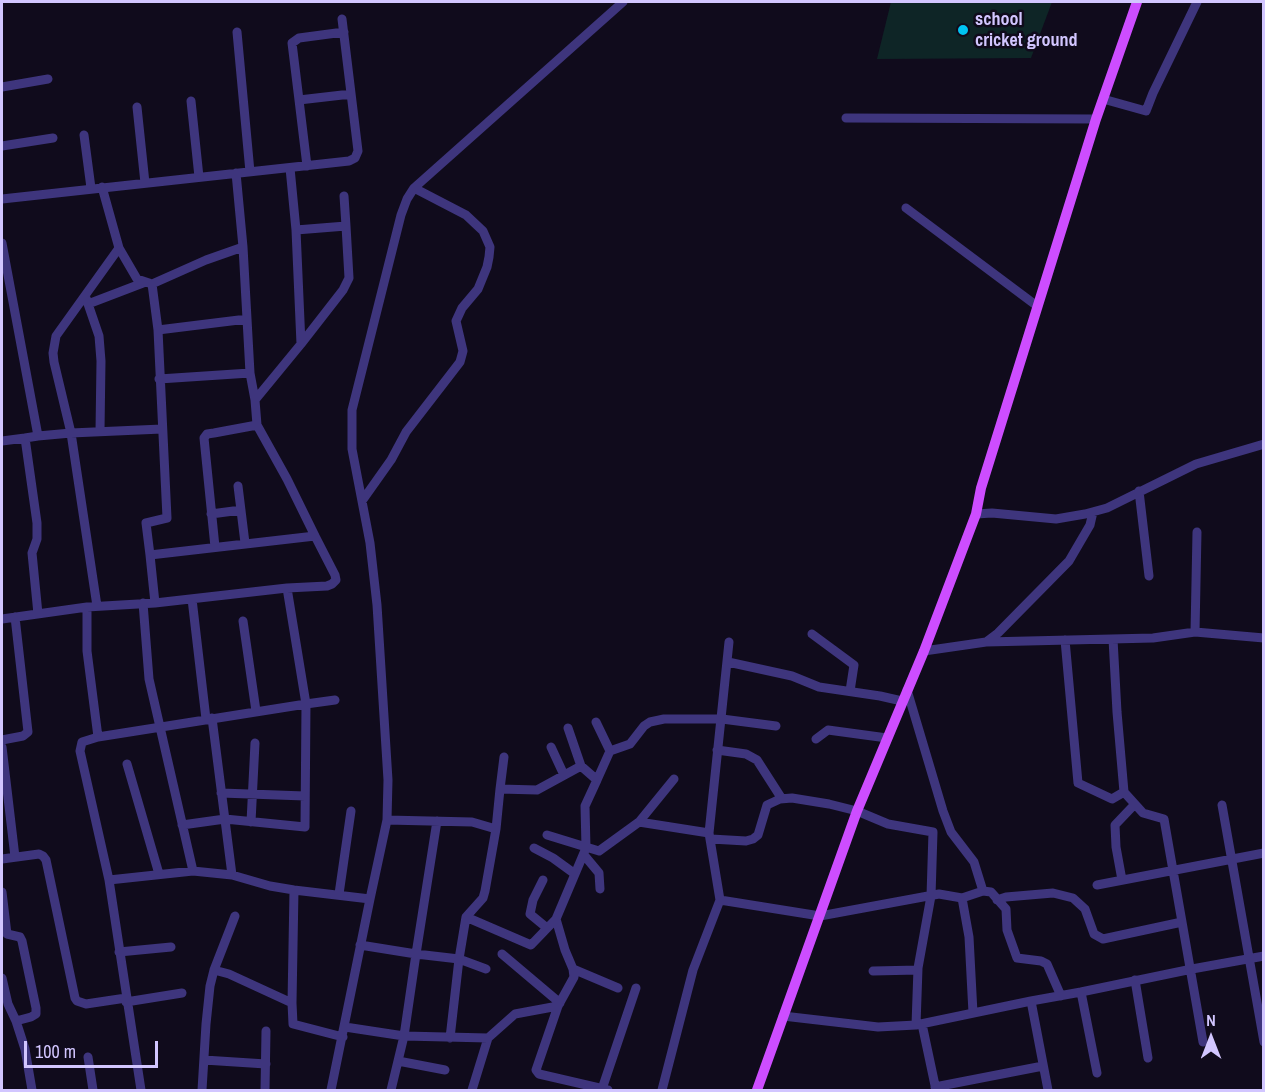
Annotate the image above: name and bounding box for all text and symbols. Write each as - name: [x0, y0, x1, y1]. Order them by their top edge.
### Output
- place label: school cricket ground: [975, 9, 1078, 52]
- marker: school cricket ground: [956, 23, 970, 37]
- north arrow: [1181, 1008, 1241, 1068]
- text: N: [1206, 1009, 1216, 1031]
- scale bar: [27, 1029, 160, 1067]
- text: 100 m: [35, 1039, 76, 1064]

